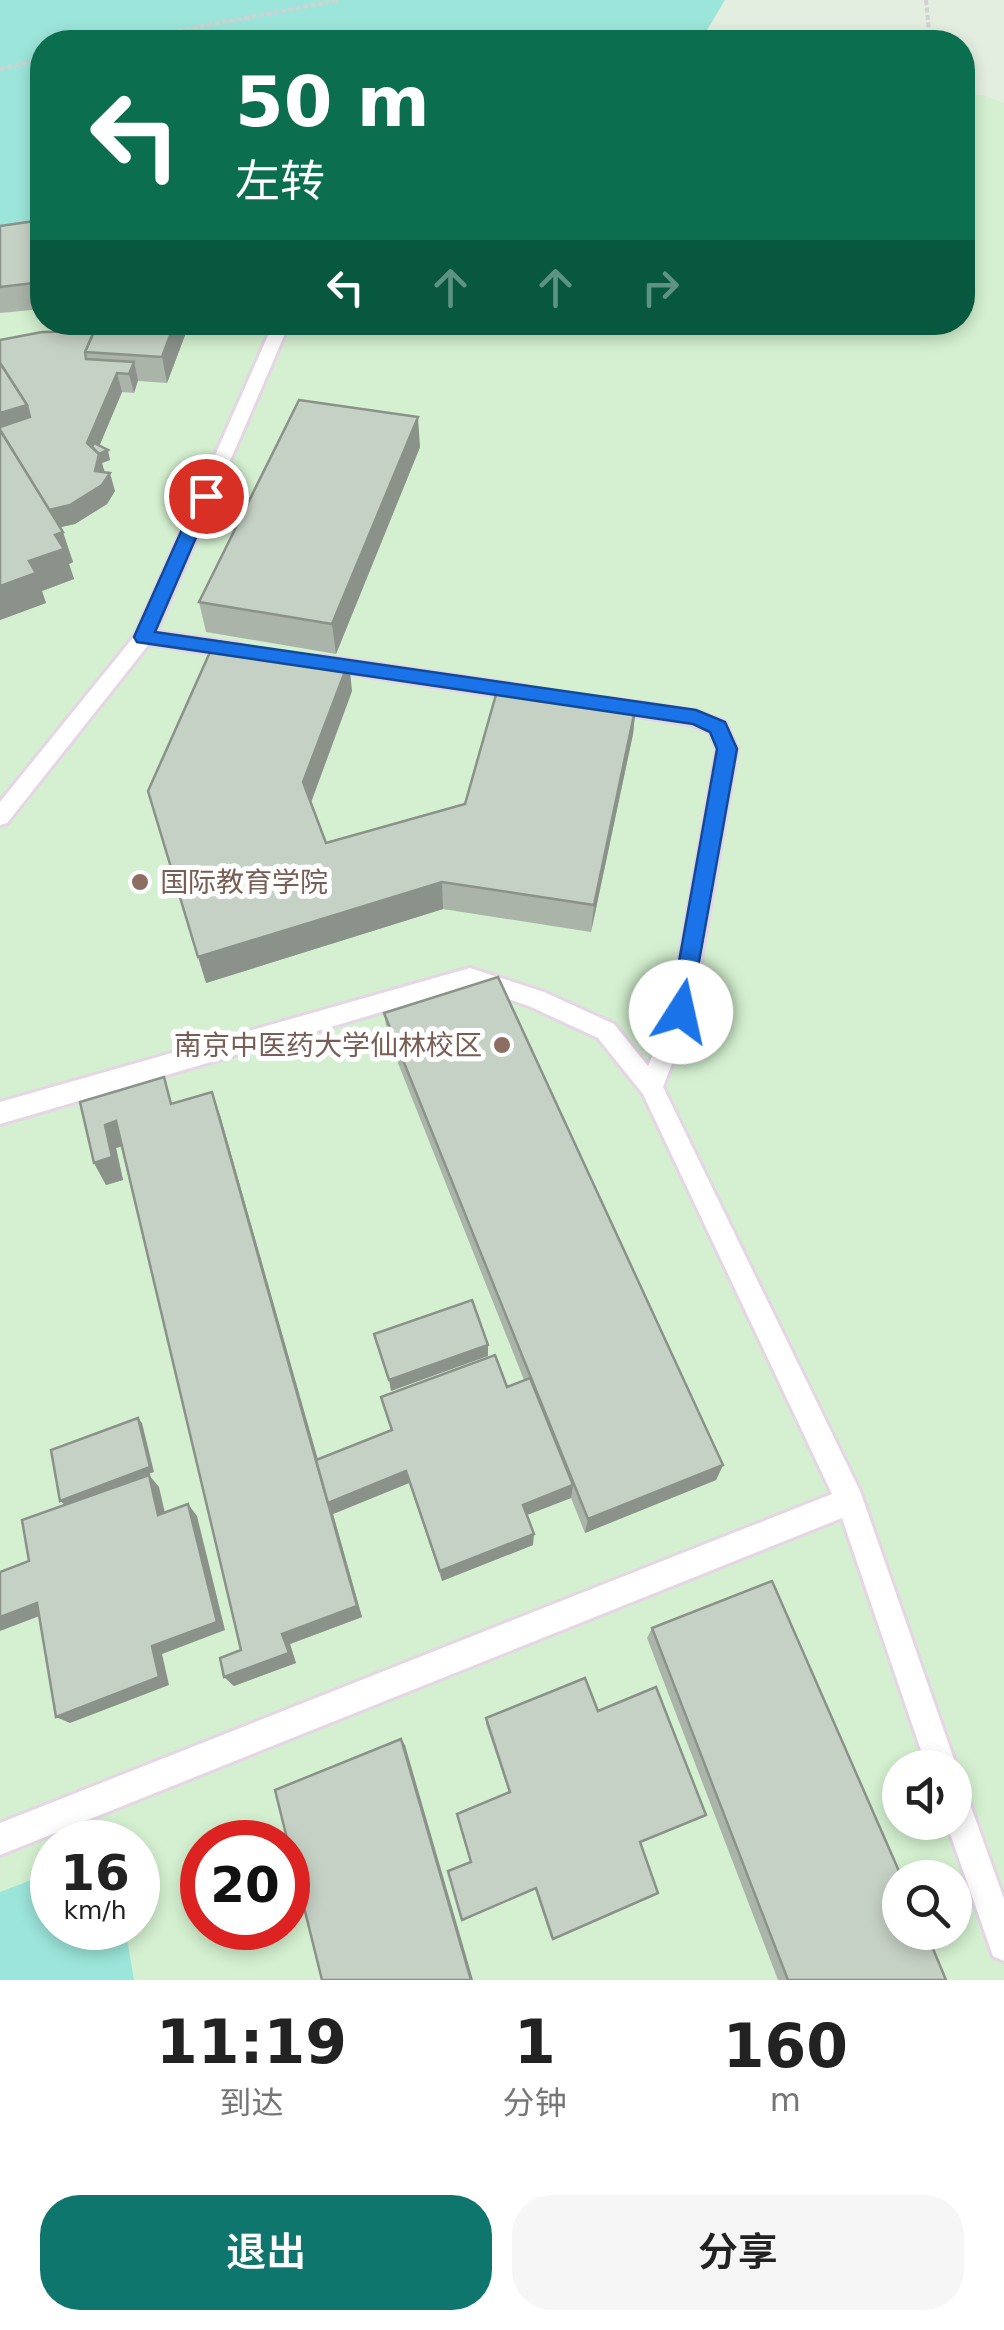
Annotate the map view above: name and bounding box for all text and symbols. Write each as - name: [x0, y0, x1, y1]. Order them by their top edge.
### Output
- text: 50 m: [235, 61, 430, 143]
- icon: left: [70, 70, 200, 200]
- text: 左转: [235, 155, 325, 208]
- icon: left: [318, 260, 373, 315]
- icon: ahead: [423, 260, 478, 315]
- icon: ahead: [528, 260, 583, 315]
- icon: right: [633, 260, 688, 315]
- pin: [164, 454, 249, 539]
- icon: arrive: [179, 469, 234, 524]
- place label: 国际教育学院: [160, 866, 328, 899]
- marker: 国际教育学院: [129, 871, 151, 893]
- position arrow: [629, 960, 733, 1064]
- place label: 南京中医药大学仙林校区: [174, 1029, 482, 1062]
- marker: 南京中医药大学仙林校区: [491, 1034, 513, 1056]
- map controls: [882, 1750, 972, 1950]
- button: sound: [882, 1750, 972, 1840]
- speed limit sign: 20: [180, 1820, 310, 1950]
- text: 16: [60, 1844, 130, 1902]
- button: search: [882, 1860, 972, 1950]
- text: km/h: [63, 1896, 127, 1925]
- text: 11:19: [156, 2007, 347, 2077]
- text: 1: [514, 2007, 556, 2077]
- text: 160: [723, 2011, 848, 2081]
- text: m: [770, 2081, 801, 2119]
- text: 到达: [219, 2084, 283, 2122]
- text: 分钟: [503, 2084, 567, 2122]
- button: 退出: [40, 2195, 492, 2310]
- button: 分享: [512, 2195, 964, 2310]

